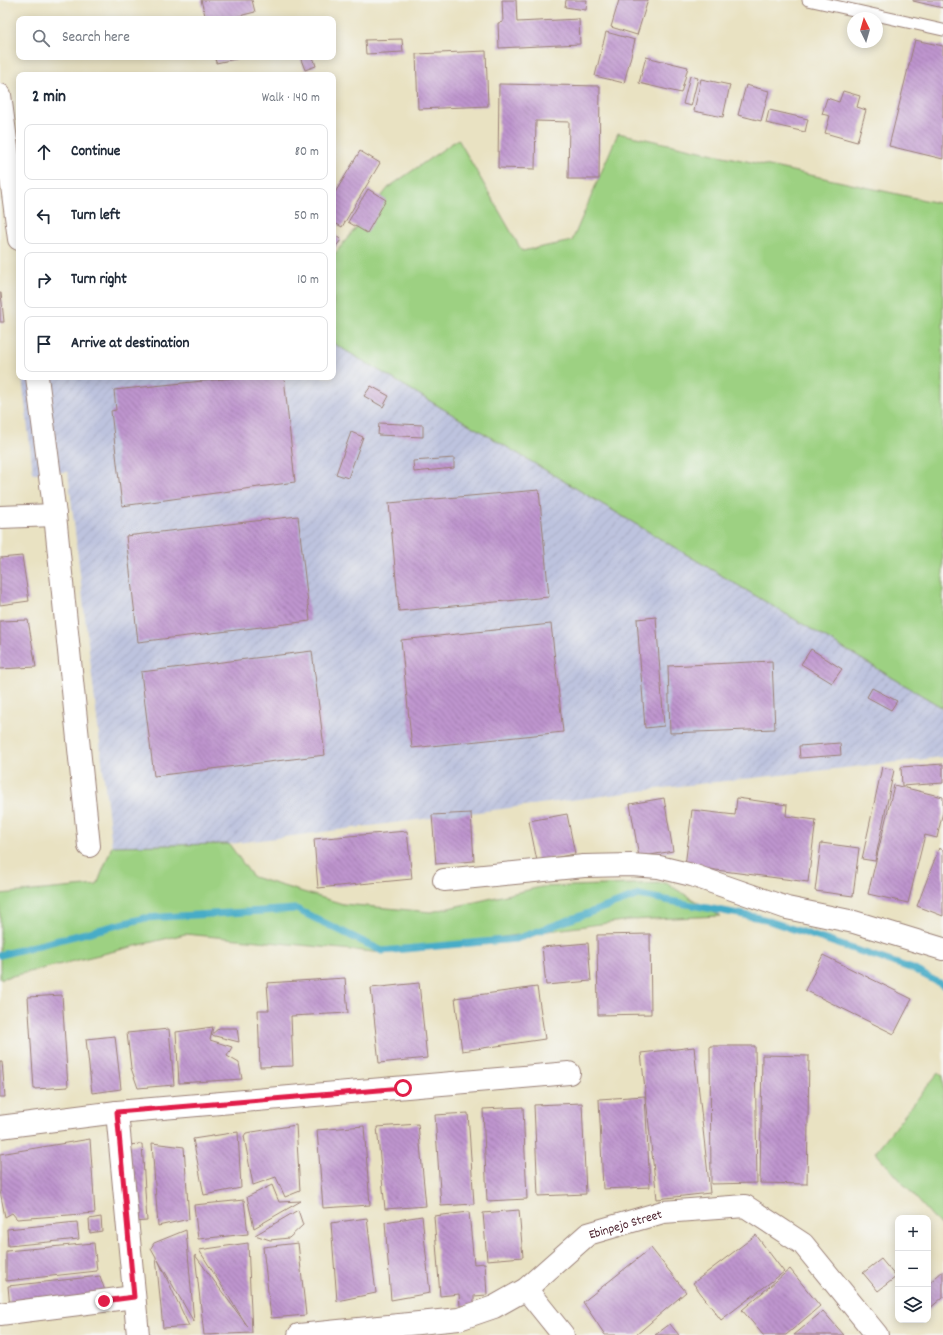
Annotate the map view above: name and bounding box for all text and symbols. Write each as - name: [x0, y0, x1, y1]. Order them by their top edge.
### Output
- north arrow: [847, 12, 883, 48]
- search box: [16, 16, 336, 60]
- icon: search: [30, 27, 52, 49]
- text: Search here: [62, 27, 130, 49]
- text: 2 min: [32, 86, 66, 110]
- text: Walk · 140 m: [262, 89, 320, 108]
- icon: ahead: [33, 141, 55, 163]
- text: Continue: [71, 141, 120, 163]
- text: 80 m: [295, 143, 319, 162]
- icon: left: [33, 205, 55, 227]
- text: Turn left: [71, 205, 120, 227]
- text: 50 m: [294, 207, 319, 226]
- icon: right: [33, 269, 55, 291]
- text: Turn right: [71, 269, 127, 291]
- text: 10 m: [297, 271, 319, 290]
- icon: arrive: [33, 333, 55, 355]
- text: Arrive at destination: [71, 333, 189, 355]
- route start: [394, 1079, 412, 1097]
- street label: Ebinpejo Street: [587, 1206, 665, 1245]
- map controls: [895, 1215, 931, 1323]
- button: +: [895, 1215, 931, 1251]
- button: −: [895, 1251, 931, 1287]
- button: layers: [895, 1287, 931, 1323]
- route end: [95, 1292, 113, 1310]

